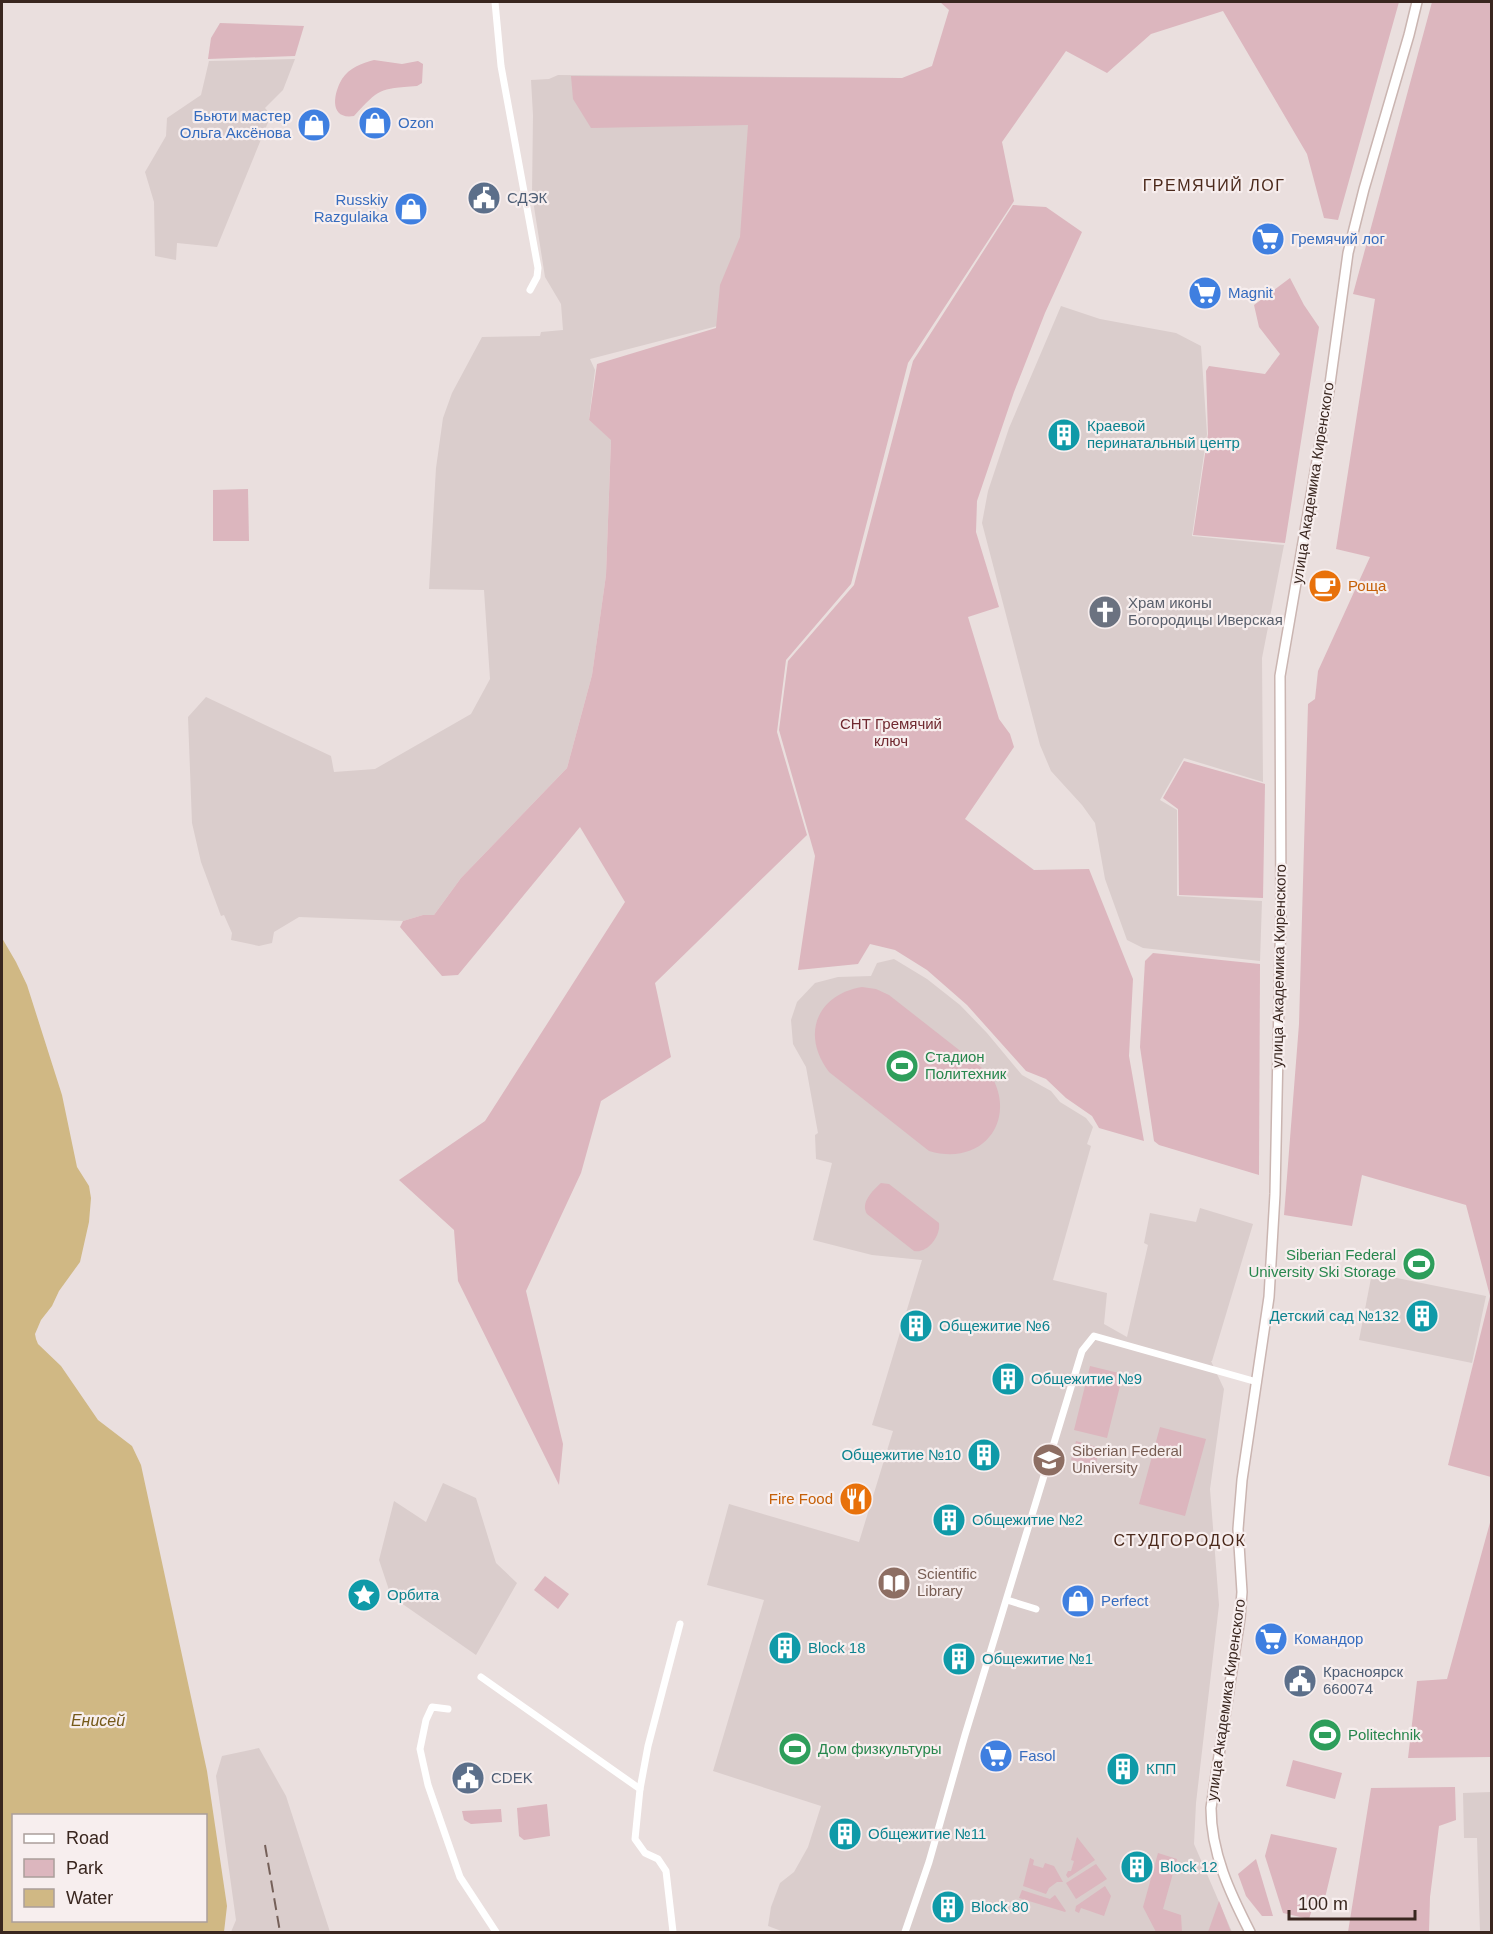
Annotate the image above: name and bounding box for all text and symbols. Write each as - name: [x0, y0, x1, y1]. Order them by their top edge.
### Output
- shop icon: Ozon: [357, 105, 393, 141]
- place label: Бьюти мастер Oльга Аксёнова: [180, 107, 292, 141]
- shop icon: Бьюти мастер Oльга Аксёнова: [296, 107, 332, 143]
- place label: Ozon: [398, 114, 434, 131]
- district label: ГРЕМЯЧИЙ ЛОГ: [1143, 176, 1285, 194]
- public building icon: СДЭК: [466, 180, 502, 216]
- place label: СДЭК: [507, 189, 547, 206]
- place label: Russkiy Razgulaika: [314, 191, 389, 225]
- shop icon: Russkiy Razgulaika: [393, 191, 429, 227]
- supermarket icon: Гремячий лог: [1250, 221, 1286, 257]
- place label: Гремячий лог: [1291, 230, 1385, 247]
- supermarket icon: Magnit: [1187, 275, 1223, 311]
- place label: Magnit: [1228, 284, 1274, 301]
- street label: улица Академика Киренского: [1288, 381, 1337, 585]
- building icon: Краевой перинатальный центр: [1046, 417, 1082, 453]
- place label: Краевой перинатальный центр: [1087, 417, 1240, 451]
- cafe icon: Роща: [1307, 568, 1343, 604]
- place label: Роща: [1348, 577, 1387, 594]
- church icon: Храм иконы Богородицы Иверская: [1087, 594, 1123, 630]
- place label: Храм иконы Богородицы Иверская: [1128, 594, 1283, 628]
- park label: СНТ Гремячий ключ: [840, 715, 942, 749]
- street label: улица Академика Киренского: [1268, 864, 1289, 1068]
- sports icon: Стадион Политехник: [884, 1048, 920, 1084]
- place label: Стадион Политехник: [925, 1048, 1007, 1082]
- place label: Siberian Federal University Ski Storage: [1248, 1246, 1396, 1280]
- sports icon: Siberian Federal University Ski Storage: [1401, 1246, 1437, 1282]
- building icon: Детский сад №132: [1404, 1298, 1440, 1334]
- place label: Детский сад №132: [1269, 1307, 1399, 1324]
- building icon: Общежитие №6: [898, 1308, 934, 1344]
- place label: Общежитие №6: [939, 1317, 1050, 1334]
- building icon: Общежитие №9: [990, 1361, 1026, 1397]
- place label: Общежитие №9: [1031, 1370, 1142, 1387]
- building icon: Общежитие №10: [966, 1437, 1002, 1473]
- school or university icon: Siberian Federal University: [1031, 1442, 1067, 1478]
- place label: Siberian Federal University: [1072, 1442, 1182, 1476]
- place label: Общежитие №10: [841, 1446, 961, 1463]
- restaurant icon: Fire Food: [838, 1481, 874, 1517]
- place label: Fire Food: [769, 1490, 833, 1507]
- building icon: Общежитие №2: [931, 1502, 967, 1538]
- place label: Общежитие №2: [972, 1511, 1083, 1528]
- district label: СТУДГОРОДОК: [1114, 1532, 1246, 1549]
- library icon: Scientific Library: [876, 1565, 912, 1601]
- place label: Scientific Library: [917, 1565, 978, 1599]
- place icon: Орбита: [346, 1577, 382, 1613]
- shop icon: Perfect: [1060, 1583, 1096, 1619]
- place label: Орбита: [387, 1586, 440, 1603]
- place label: Perfect: [1101, 1592, 1149, 1609]
- street label: улица Академика Киренского: [1203, 1598, 1248, 1802]
- supermarket icon: Командор: [1253, 1621, 1289, 1657]
- building icon: Block 18: [767, 1630, 803, 1666]
- place label: Командор: [1294, 1630, 1363, 1647]
- place label: Block 18: [808, 1639, 866, 1656]
- building icon: Общежитие №1: [941, 1641, 977, 1677]
- place label: Общежитие №1: [982, 1650, 1093, 1667]
- public building icon: Красноярск 660074: [1282, 1663, 1318, 1699]
- place label: Красноярск 660074: [1323, 1663, 1404, 1697]
- water label: Енисей: [71, 1712, 125, 1729]
- sports icon: Politechnik: [1307, 1717, 1343, 1753]
- place label: Politechnik: [1348, 1726, 1421, 1743]
- sports icon: Дом физкультуры: [777, 1731, 813, 1767]
- supermarket icon: Fasol: [978, 1738, 1014, 1774]
- place label: Дом физкультуры: [818, 1740, 942, 1757]
- place label: Fasol: [1019, 1747, 1056, 1764]
- building icon: КПП: [1105, 1751, 1141, 1787]
- public building icon: CDEK: [450, 1760, 486, 1796]
- place label: КПП: [1146, 1760, 1176, 1777]
- place label: CDEK: [491, 1769, 533, 1786]
- legend: [12, 1814, 207, 1922]
- building icon: Общежитие №11: [827, 1816, 863, 1852]
- place label: Общежитие №11: [868, 1825, 986, 1842]
- text: Road: [66, 1828, 109, 1848]
- building icon: Block 12: [1119, 1849, 1155, 1885]
- text: Park: [66, 1858, 104, 1878]
- place label: Block 12: [1160, 1858, 1218, 1875]
- scale bar: [1289, 1883, 1415, 1921]
- text: Water: [66, 1888, 113, 1908]
- building icon: Block 80: [930, 1889, 966, 1925]
- text: 100 m: [1298, 1894, 1348, 1914]
- place label: Block 80: [971, 1898, 1029, 1915]

